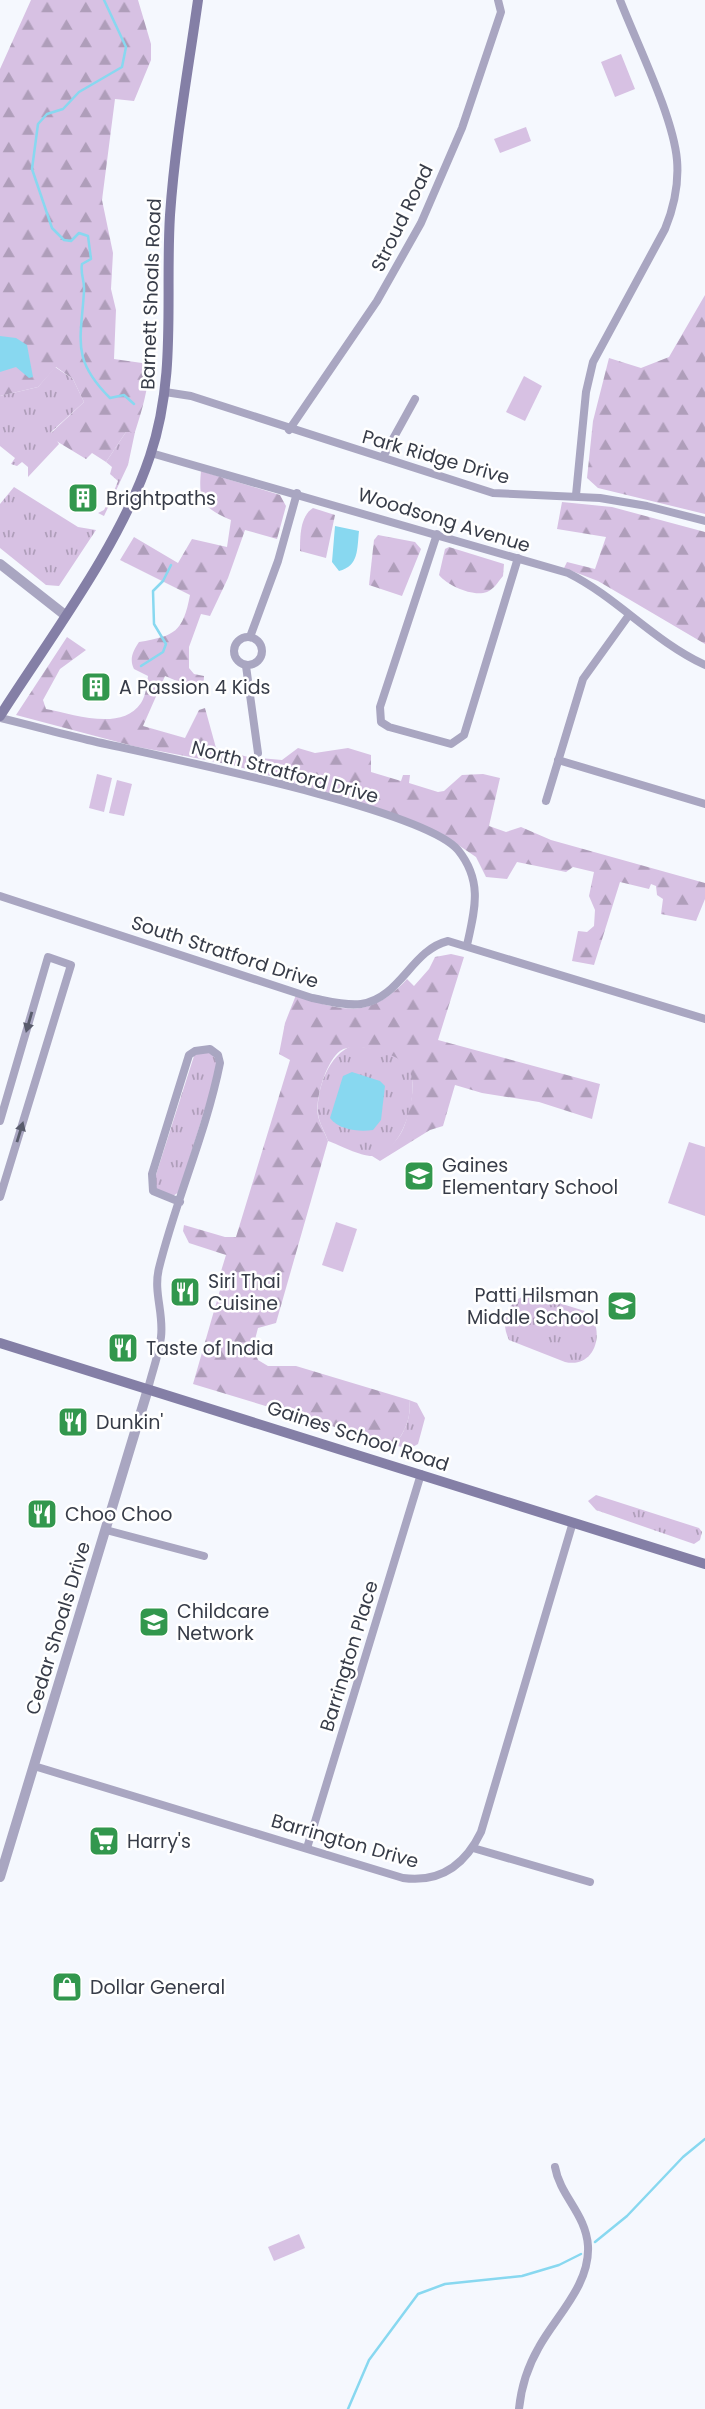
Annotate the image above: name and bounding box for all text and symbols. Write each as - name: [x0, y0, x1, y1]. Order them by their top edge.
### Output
- street label: Stroud Road: [364, 160, 440, 276]
- street label: Barnett Shoals Road: [134, 198, 168, 390]
- street label: Park Ridge Drive: [359, 423, 513, 491]
- building icon: Brightpaths: [66, 481, 100, 515]
- street label: Woodsong Avenue: [354, 481, 534, 559]
- place label: Brightpaths: [106, 485, 216, 512]
- building icon: A Passion 4 Kids: [79, 670, 113, 704]
- place label: A Passion 4 Kids: [119, 674, 270, 701]
- street label: North Stratford Drive: [188, 734, 382, 810]
- street label: South Stratford Drive: [128, 909, 322, 995]
- one-way arrow: [24, 1012, 34, 1033]
- one-way arrow: [15, 1121, 25, 1142]
- place label: Gaines Elementary School: [442, 1152, 618, 1201]
- school or university icon: Gaines Elementary School: [402, 1159, 436, 1193]
- place label: Siri Thai Cuisine: [208, 1268, 281, 1317]
- restaurant icon: Siri Thai Cuisine: [168, 1275, 202, 1309]
- place label: Patti Hilsman Middle School: [467, 1282, 599, 1331]
- school or university icon: Patti Hilsman Middle School: [605, 1289, 639, 1323]
- restaurant icon: Taste of India: [106, 1331, 140, 1365]
- place label: Taste of India: [146, 1335, 274, 1362]
- street label: Gaines School Road: [264, 1394, 452, 1478]
- restaurant icon: Dunkin': [56, 1405, 90, 1439]
- place label: Dunkin': [96, 1409, 163, 1436]
- restaurant icon: Choo Choo: [25, 1497, 59, 1531]
- place label: Choo Choo: [65, 1501, 172, 1528]
- street label: Cedar Shoals Drive: [19, 1538, 97, 1718]
- street label: Barrington Place: [313, 1577, 385, 1735]
- place label: Childcare Network: [177, 1598, 269, 1647]
- school or university icon: Childcare Network: [137, 1605, 171, 1639]
- street label: Barrington Drive: [268, 1807, 422, 1875]
- supermarket icon: Harry's: [87, 1824, 121, 1858]
- place label: Harry's: [127, 1828, 191, 1855]
- shop icon: Dollar General: [50, 1970, 84, 2004]
- place label: Dollar General: [90, 1974, 225, 2001]

